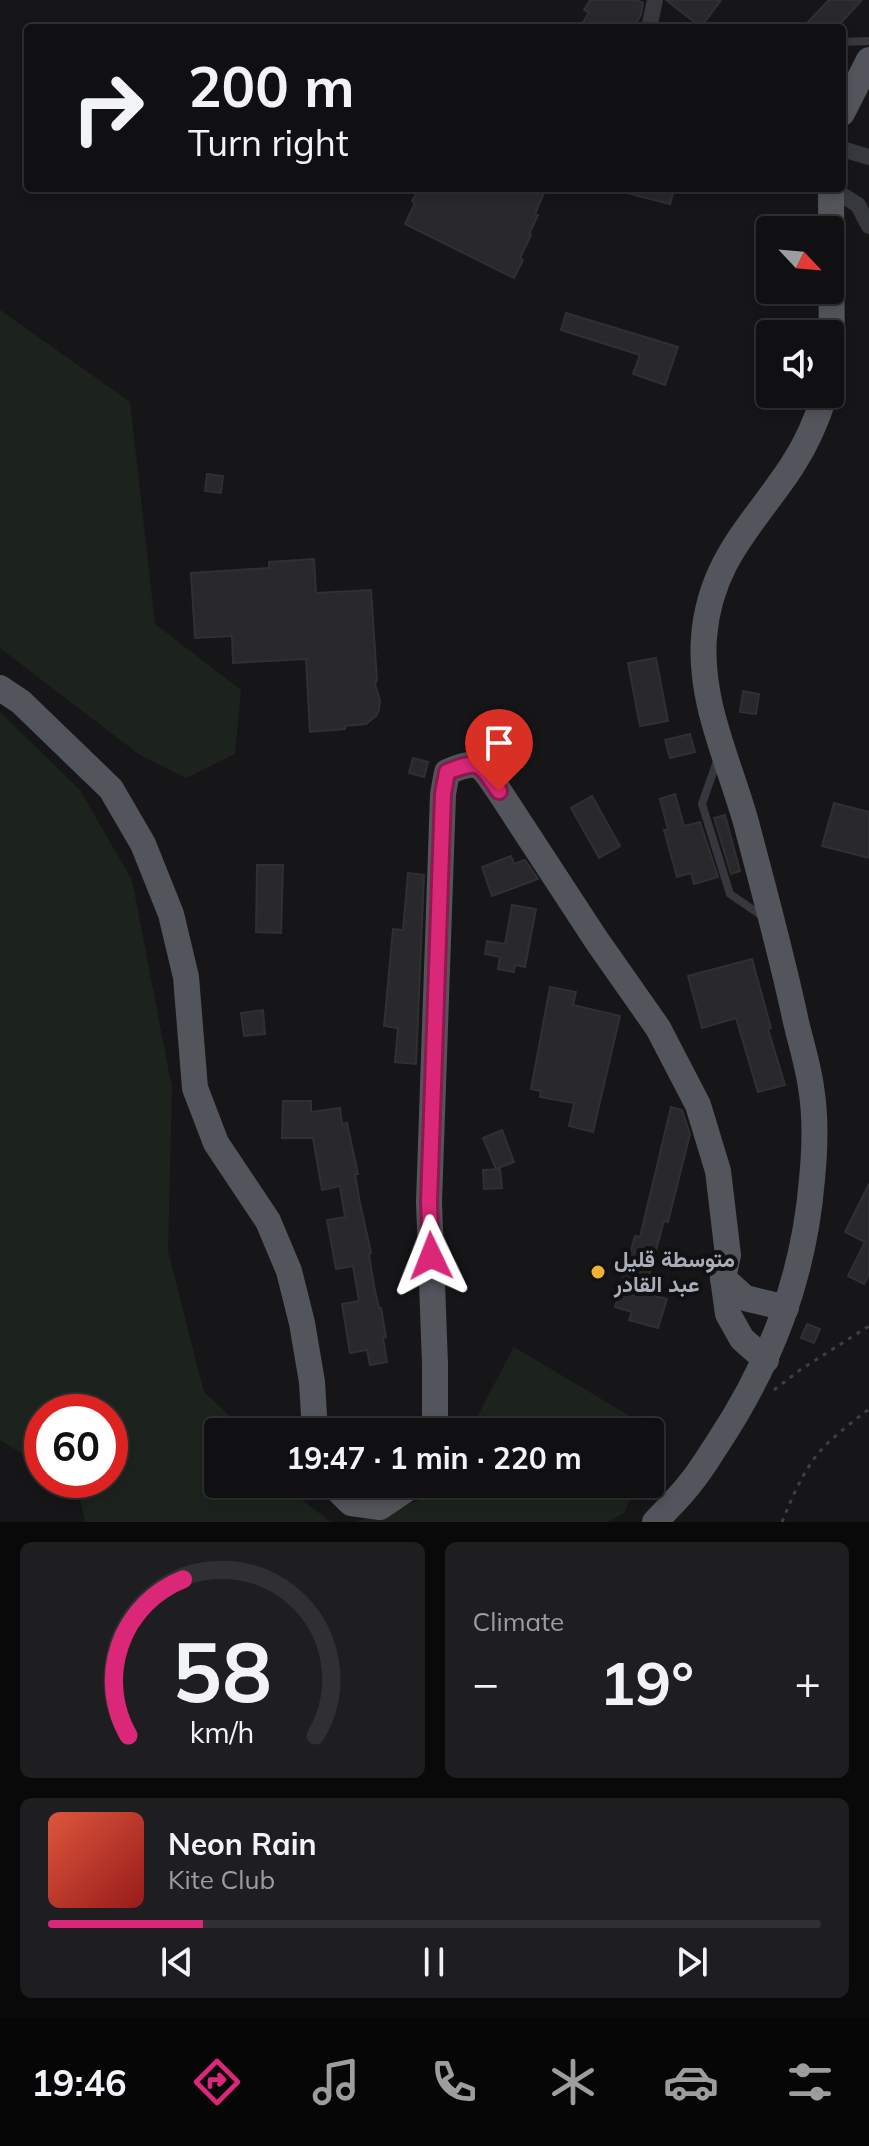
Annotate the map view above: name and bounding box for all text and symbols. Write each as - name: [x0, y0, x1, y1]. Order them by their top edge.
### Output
- text: 200 m: [188, 51, 355, 121]
- icon: right: [56, 56, 160, 160]
- text: Turn right: [188, 120, 349, 165]
- north arrow: [756, 216, 844, 304]
- map controls: [756, 216, 844, 408]
- button: sound: [756, 320, 844, 408]
- pin: [465, 709, 533, 791]
- icon: arrive: [477, 721, 521, 765]
- position arrow: [389, 1214, 473, 1298]
- place label: متوسطة قليل عبد القادر: [613, 1245, 735, 1298]
- marker: متوسطة قليل عبد القادر: [589, 1263, 607, 1281]
- speed limit sign: 60: [24, 1394, 128, 1498]
- text: 19:47 · 1 min · 220 m: [286, 1439, 582, 1477]
- text: Climate: [473, 1605, 564, 1638]
- text: 58: [172, 1618, 272, 1723]
- text: 19°: [599, 1645, 694, 1720]
- text: −: [473, 1655, 499, 1710]
- text: +: [795, 1655, 821, 1710]
- text: km/h: [190, 1714, 255, 1750]
- text: Neon Rain: [168, 1825, 317, 1863]
- text: Kite Club: [168, 1863, 275, 1896]
- icon: previous: [155, 1940, 199, 1984]
- icon: pause: [412, 1940, 456, 1984]
- icon: next: [670, 1940, 714, 1984]
- icon: directions: [189, 2054, 245, 2110]
- icon: music: [308, 2054, 364, 2110]
- icon: phone: [426, 2054, 482, 2110]
- icon: climate: [545, 2054, 601, 2110]
- icon: car: [663, 2054, 719, 2110]
- icon: filters: [782, 2054, 838, 2110]
- text: 19:46: [31, 2060, 127, 2105]

